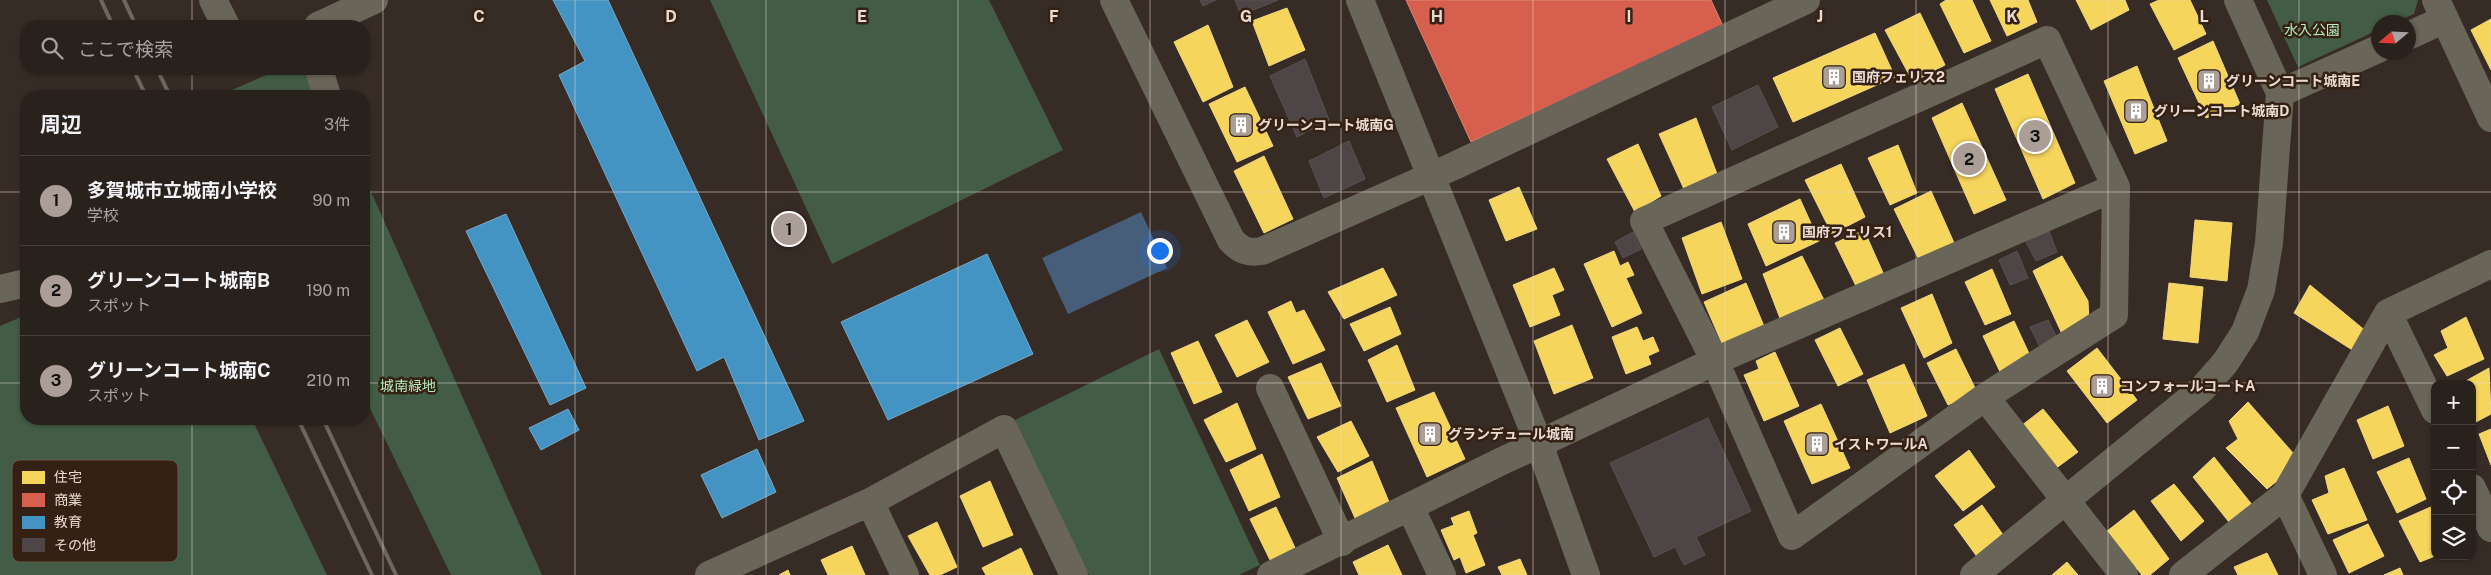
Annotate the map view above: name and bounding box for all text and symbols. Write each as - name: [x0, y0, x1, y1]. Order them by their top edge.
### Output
- text: C: [473, 7, 485, 26]
- text: D: [665, 7, 677, 26]
- text: E: [857, 7, 867, 26]
- text: F: [1049, 7, 1059, 26]
- text: G: [1240, 7, 1252, 26]
- text: H: [1431, 7, 1443, 26]
- text: I: [1627, 7, 1631, 26]
- text: J: [1817, 7, 1823, 26]
- text: K: [2006, 7, 2018, 26]
- text: L: [2199, 7, 2209, 26]
- north arrow: [2371, 15, 2416, 60]
- search box: [20, 20, 370, 75]
- park label: 水入公園: [2284, 22, 2340, 38]
- icon: search: [38, 34, 66, 62]
- text: ここで検索: [78, 38, 173, 60]
- building icon: 国府フェリス2: [1821, 64, 1847, 90]
- building icon: グリーンコート城南E: [2196, 68, 2222, 94]
- place label: 国府フェリス2: [1852, 69, 1945, 85]
- place label: グリーンコート城南E: [2226, 73, 2360, 89]
- building icon: グリーンコート城南D: [2123, 98, 2149, 124]
- place label: グリーンコート城南D: [2154, 103, 2289, 119]
- text: 周辺: [40, 112, 82, 137]
- building icon: グリーンコート城南G: [1228, 112, 1254, 138]
- text: 3件: [324, 115, 350, 134]
- place label: グリーンコート城南G: [1258, 117, 1394, 133]
- pin: 3: [2019, 117, 2051, 155]
- pin: 2: [1953, 140, 1985, 178]
- text: 多賀城市立城南小学校: [87, 179, 277, 201]
- text: 1: [53, 191, 59, 210]
- text: 90 m: [313, 191, 350, 210]
- text: 学校: [87, 206, 119, 225]
- pin: 1: [773, 210, 805, 248]
- building icon: 国府フェリス1: [1771, 219, 1797, 245]
- place label: 国府フェリス1: [1802, 224, 1892, 240]
- your location: [1147, 238, 1173, 264]
- text: グリーンコート城南B: [87, 269, 270, 291]
- text: 2: [51, 281, 61, 300]
- text: 190 m: [306, 281, 350, 300]
- text: スポット: [87, 296, 151, 315]
- text: グリーンコート城南C: [87, 359, 271, 381]
- text: 3: [51, 371, 61, 390]
- text: 210 m: [306, 371, 350, 390]
- building icon: コンフォールコートA: [2089, 373, 2115, 399]
- park label: 城南緑地: [380, 378, 436, 394]
- place label: コンフォールコートA: [2120, 378, 2255, 394]
- map controls: [2431, 380, 2476, 560]
- button: +: [2431, 380, 2476, 425]
- text: スポット: [87, 386, 151, 405]
- building icon: グランデュール城南: [1417, 421, 1443, 447]
- button: −: [2431, 425, 2476, 470]
- place label: グランデュール城南: [1448, 426, 1574, 442]
- building icon: イストワールA: [1804, 431, 1830, 457]
- place label: イストワールA: [1834, 436, 1928, 452]
- legend: [12, 460, 178, 562]
- text: 住宅: [54, 469, 82, 485]
- button: locate: [2431, 470, 2476, 515]
- text: 商業: [54, 492, 82, 508]
- text: 教育: [54, 514, 82, 530]
- button: layers: [2431, 515, 2476, 560]
- text: その他: [54, 537, 96, 553]

